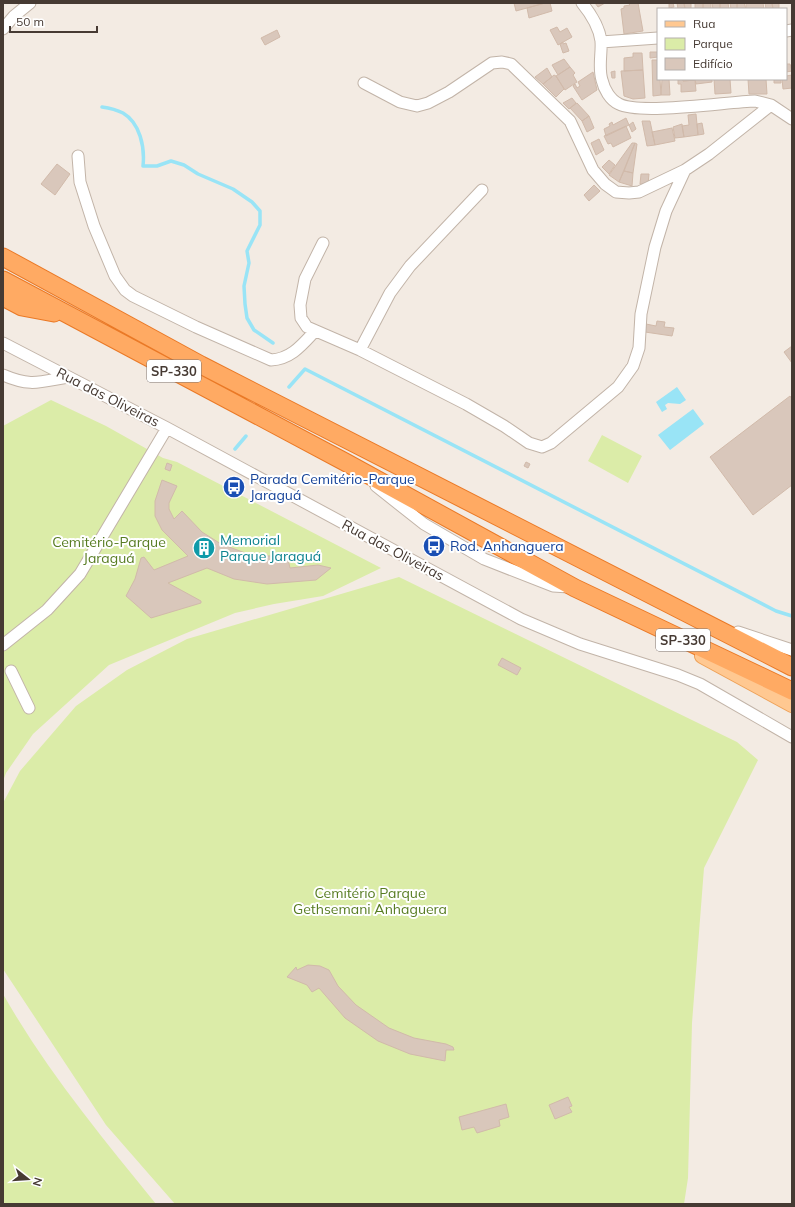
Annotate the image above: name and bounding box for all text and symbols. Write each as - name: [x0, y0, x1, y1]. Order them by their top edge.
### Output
- scale bar: [10, 8, 97, 34]
- legend: [657, 8, 787, 80]
- text: 50 m: [16, 14, 44, 29]
- text: Rua: [693, 16, 715, 31]
- text: Parque: [693, 36, 733, 51]
- text: Edifício: [693, 56, 733, 71]
- road number: SP-330: [147, 360, 201, 382]
- street label: Rua das Oliveiras: [53, 363, 163, 431]
- place label: Parada Cemitério-Parque Jaraguá: [250, 470, 415, 504]
- bus stop icon: Parada Cemitério-Parque Jaraguá: [221, 474, 247, 500]
- street label: Rua das Oliveiras: [339, 515, 447, 585]
- place label: Memorial Parque Jaraguá: [220, 531, 321, 565]
- park label: Cemitério-Parque Jaraguá: [52, 533, 166, 567]
- bus stop icon: Rod. Anhanguera: [421, 533, 447, 559]
- building icon: Memorial Parque Jaraguá: [191, 535, 217, 561]
- place label: Rod. Anhanguera: [450, 537, 564, 555]
- road number: SP-330: [656, 629, 710, 651]
- park label: Cemitério Parque Gethsemani Anhaguera: [293, 884, 447, 918]
- north arrow: [8, 1159, 48, 1199]
- text: N: [30, 1176, 45, 1188]

